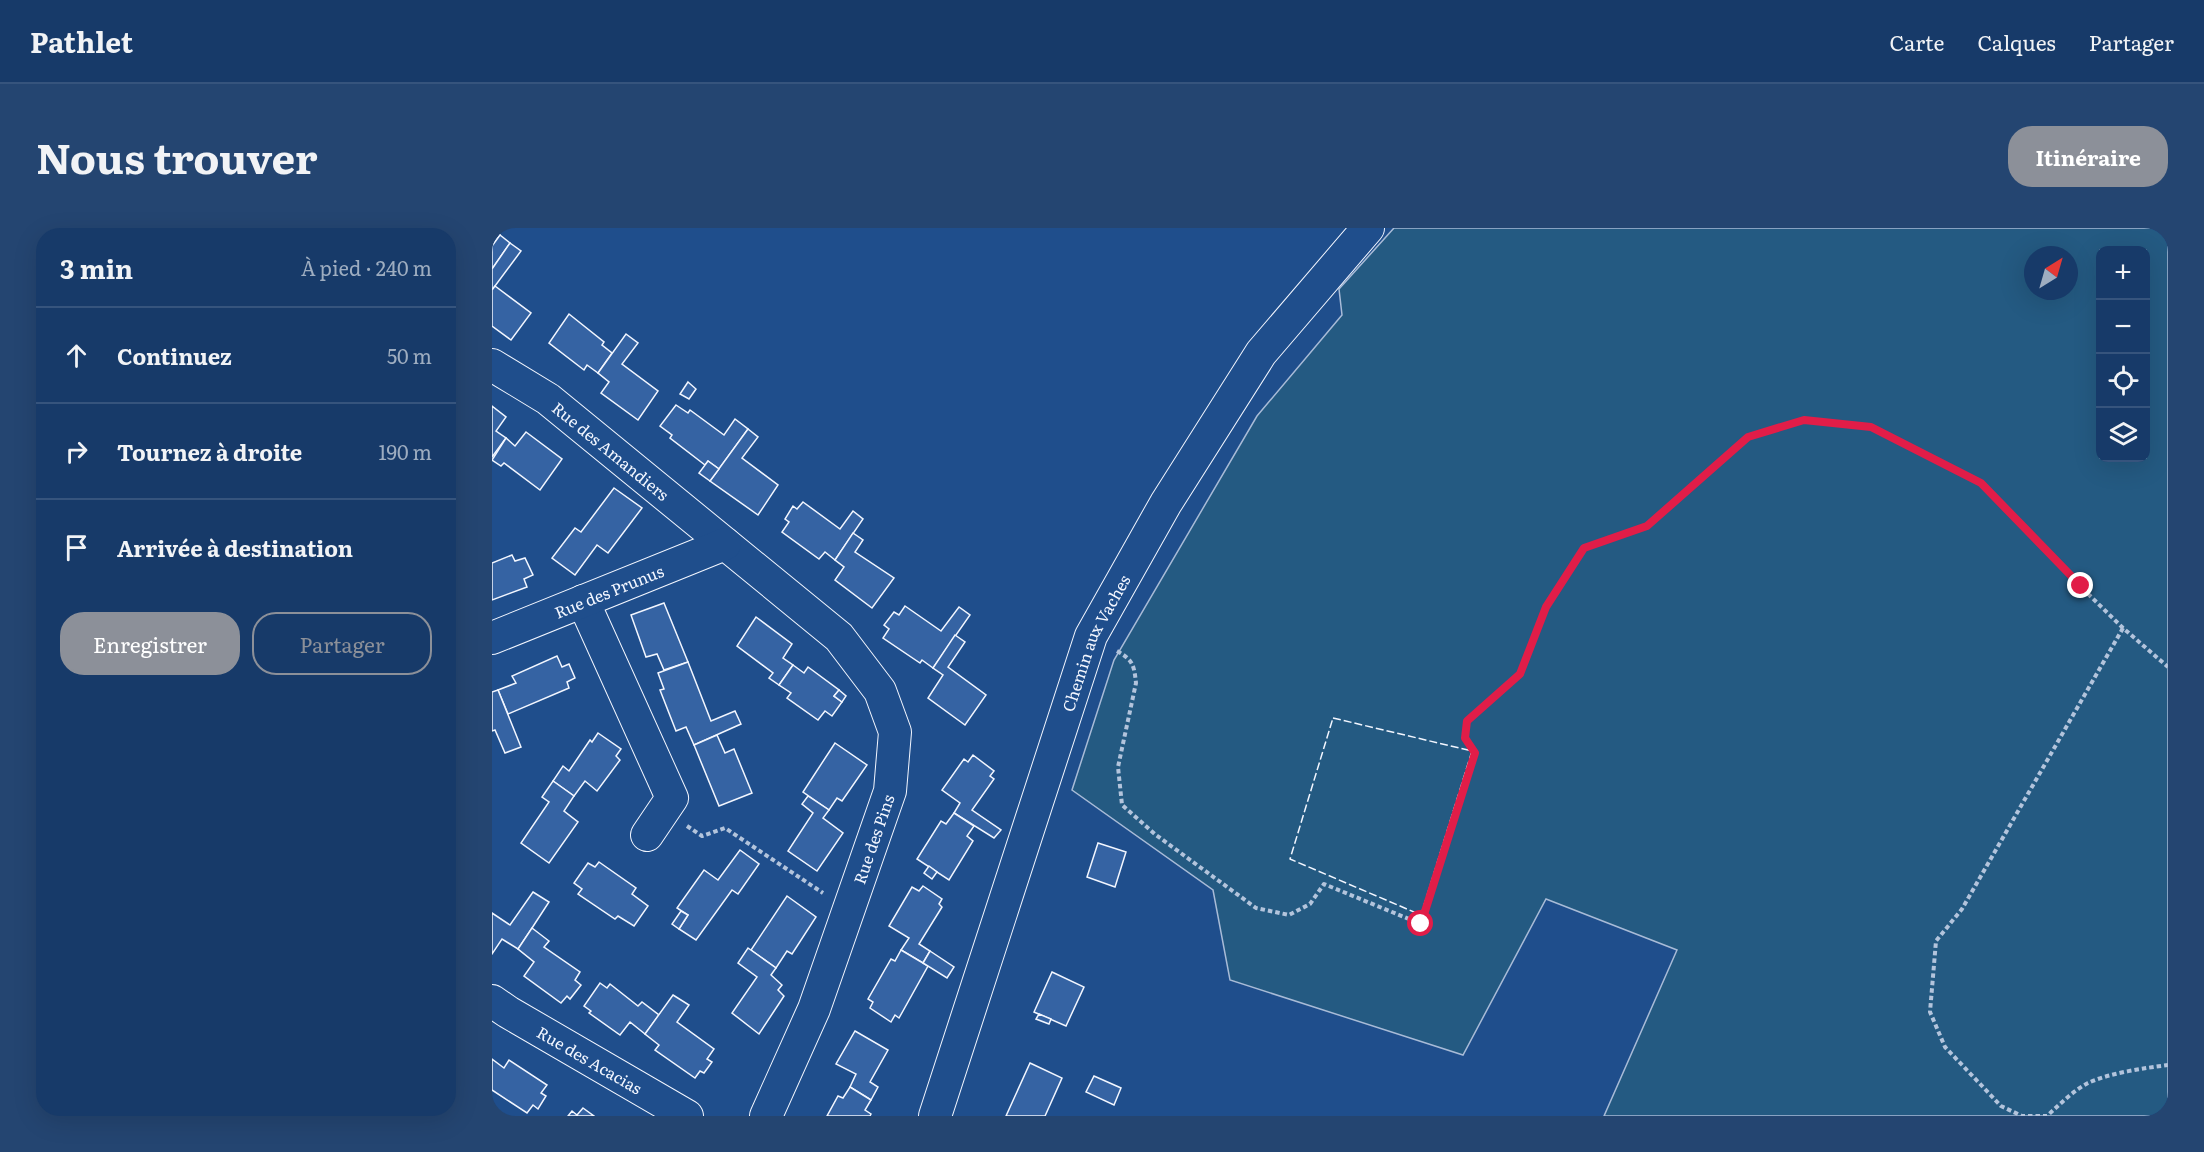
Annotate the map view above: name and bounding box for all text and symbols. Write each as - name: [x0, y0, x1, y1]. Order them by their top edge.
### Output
- text: Pathlet: [30, 20, 133, 62]
- text: Carte: [1890, 26, 1944, 57]
- text: Calques: [1977, 26, 2056, 57]
- text: Partager: [2089, 26, 2174, 57]
- text: Nous trouver: [36, 125, 318, 187]
- button: Itinéraire: [2008, 126, 2168, 187]
- north arrow: [2024, 246, 2078, 300]
- map controls: [2096, 246, 2150, 462]
- button: +: [2096, 246, 2150, 300]
- text: 3 min: [60, 248, 133, 287]
- text: À pied · 240 m: [301, 252, 432, 282]
- button: −: [2096, 300, 2150, 354]
- icon: ahead: [60, 339, 93, 372]
- text: Continuez: [117, 339, 232, 372]
- text: 50 m: [387, 340, 432, 370]
- button: locate: [2096, 354, 2150, 408]
- street label: Rue des Amandiers: [547, 395, 675, 506]
- button: layers: [2096, 408, 2150, 462]
- icon: right: [60, 435, 93, 468]
- text: Tournez à droite: [117, 435, 302, 468]
- text: 190 m: [378, 436, 432, 466]
- icon: arrive: [60, 531, 93, 564]
- text: Arrivée à destination: [117, 531, 353, 564]
- street label: Rue des Prunus: [551, 558, 667, 624]
- street label: Chemin aux Vaches: [1055, 570, 1135, 715]
- route end: [2067, 572, 2093, 598]
- button: Enregistrer: [60, 612, 240, 675]
- button: Partager: [252, 612, 432, 675]
- street label: Rue des Pins: [846, 791, 900, 887]
- route start: [1407, 910, 1433, 936]
- street label: Rue des Acacias: [533, 1020, 647, 1100]

